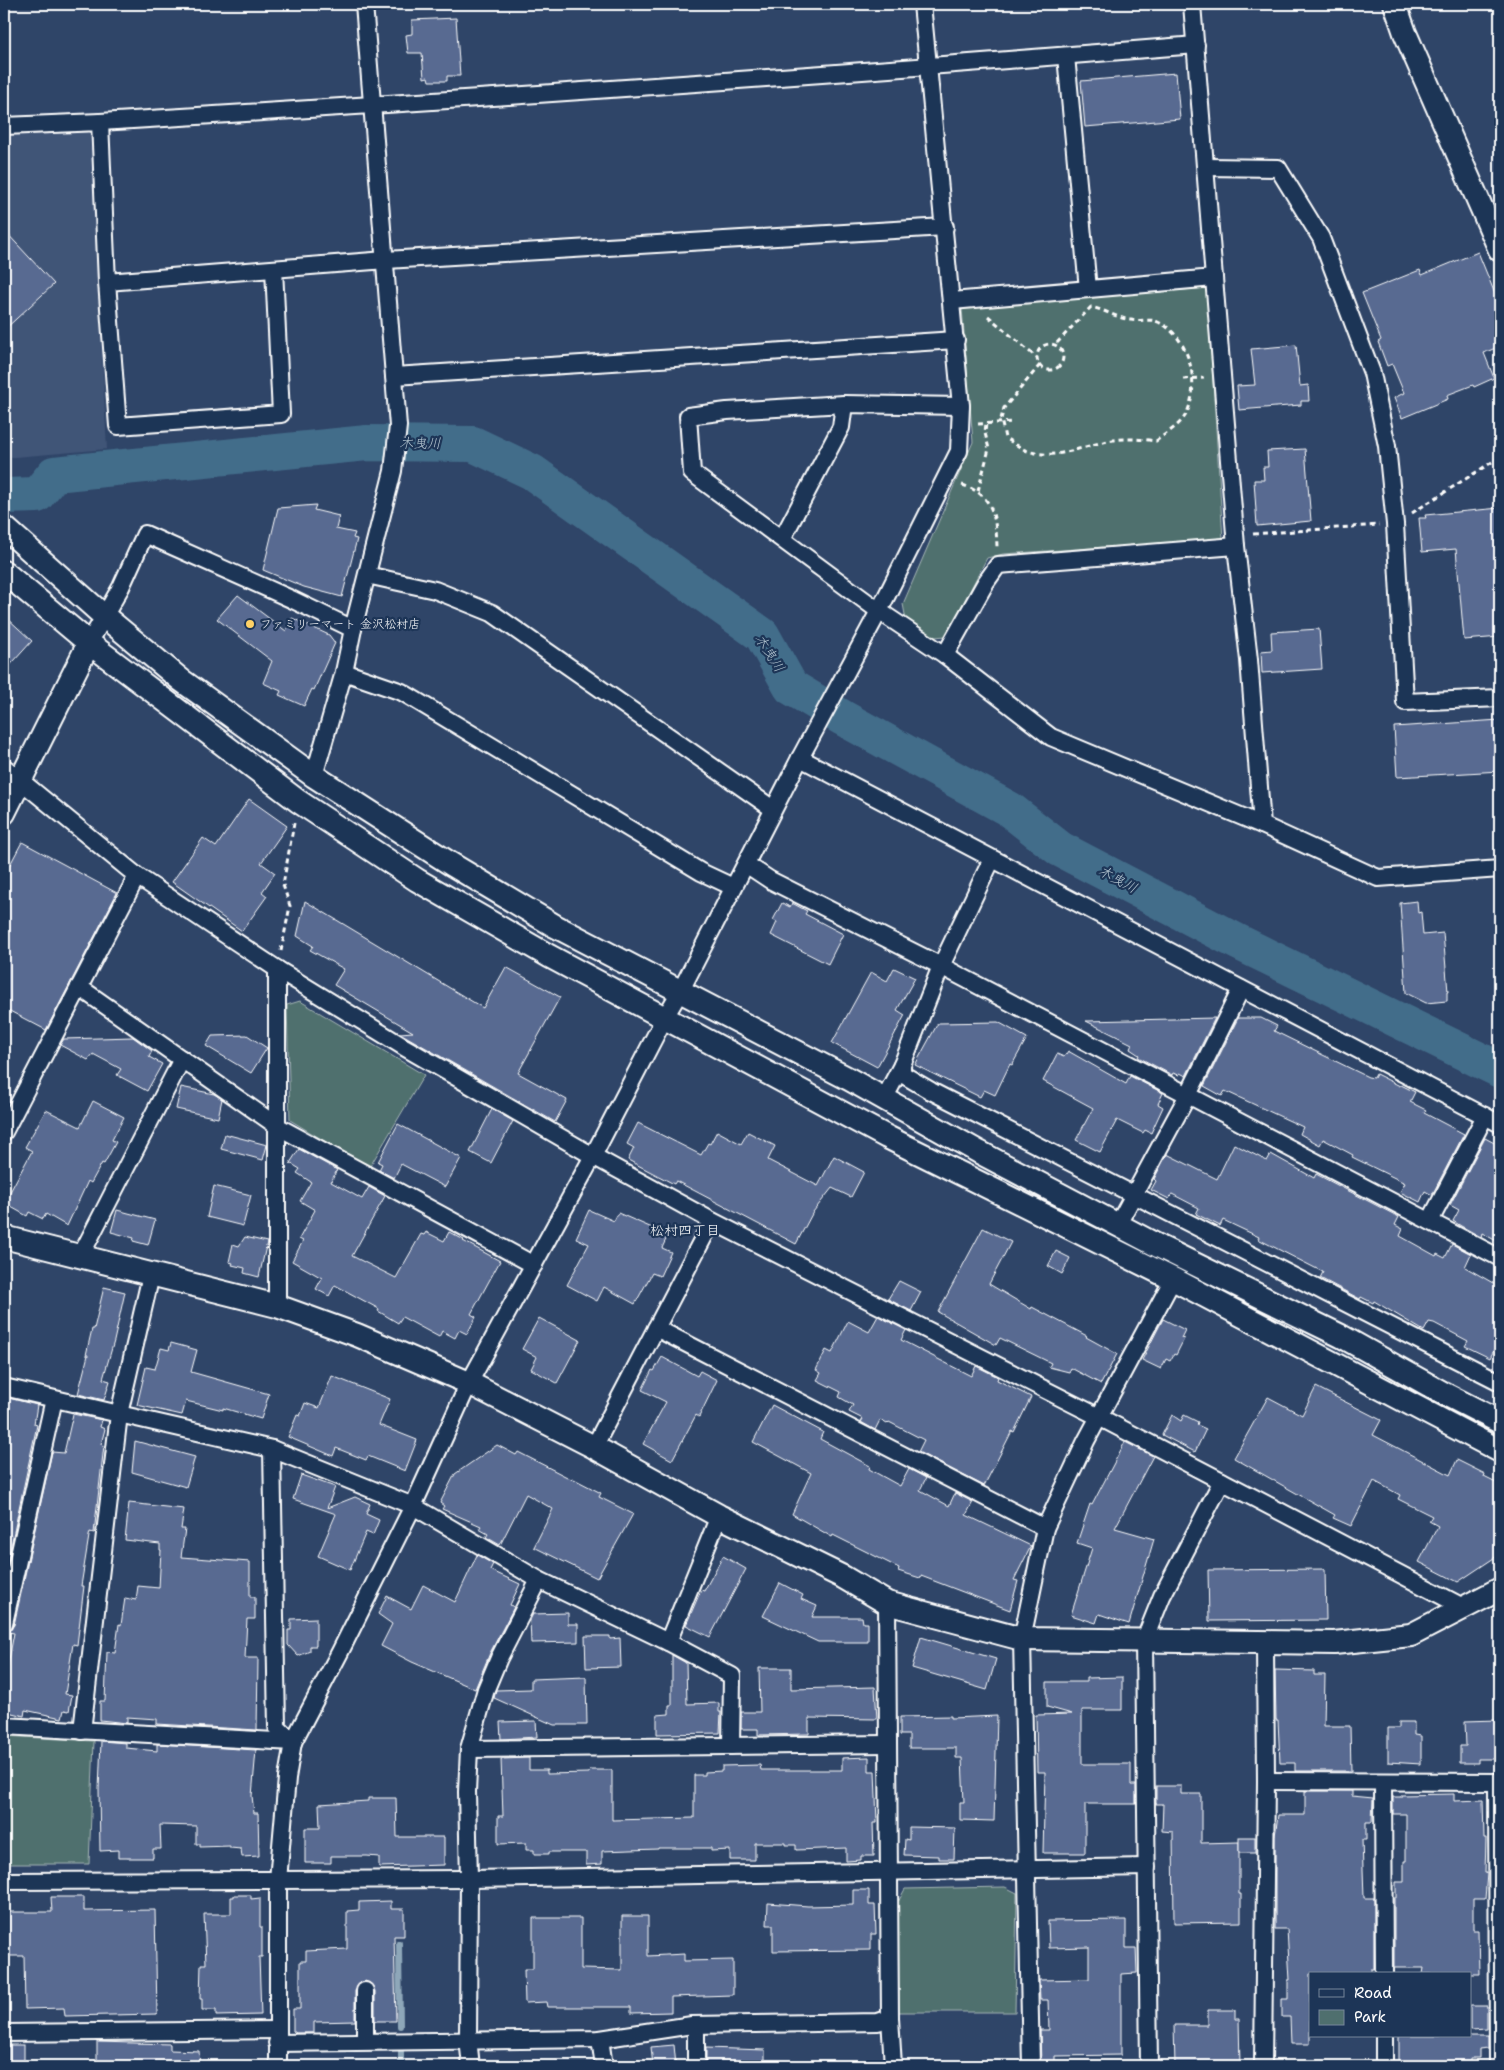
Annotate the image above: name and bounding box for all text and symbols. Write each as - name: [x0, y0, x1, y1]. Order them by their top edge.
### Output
- water label: 木曳川: [399, 434, 441, 452]
- place label: ファミリーマート 金沢松村店: [260, 616, 420, 632]
- marker: ファミリーマート 金沢松村店: [244, 618, 256, 630]
- water label: 木曳川: [751, 630, 789, 676]
- water label: 木曳川: [1095, 861, 1141, 897]
- district label: 松村四丁目: [650, 1221, 720, 1239]
- legend: [1309, 1972, 1472, 2038]
- text: Road: [1354, 1983, 1392, 2003]
- text: Park: [1354, 2007, 1386, 2027]

